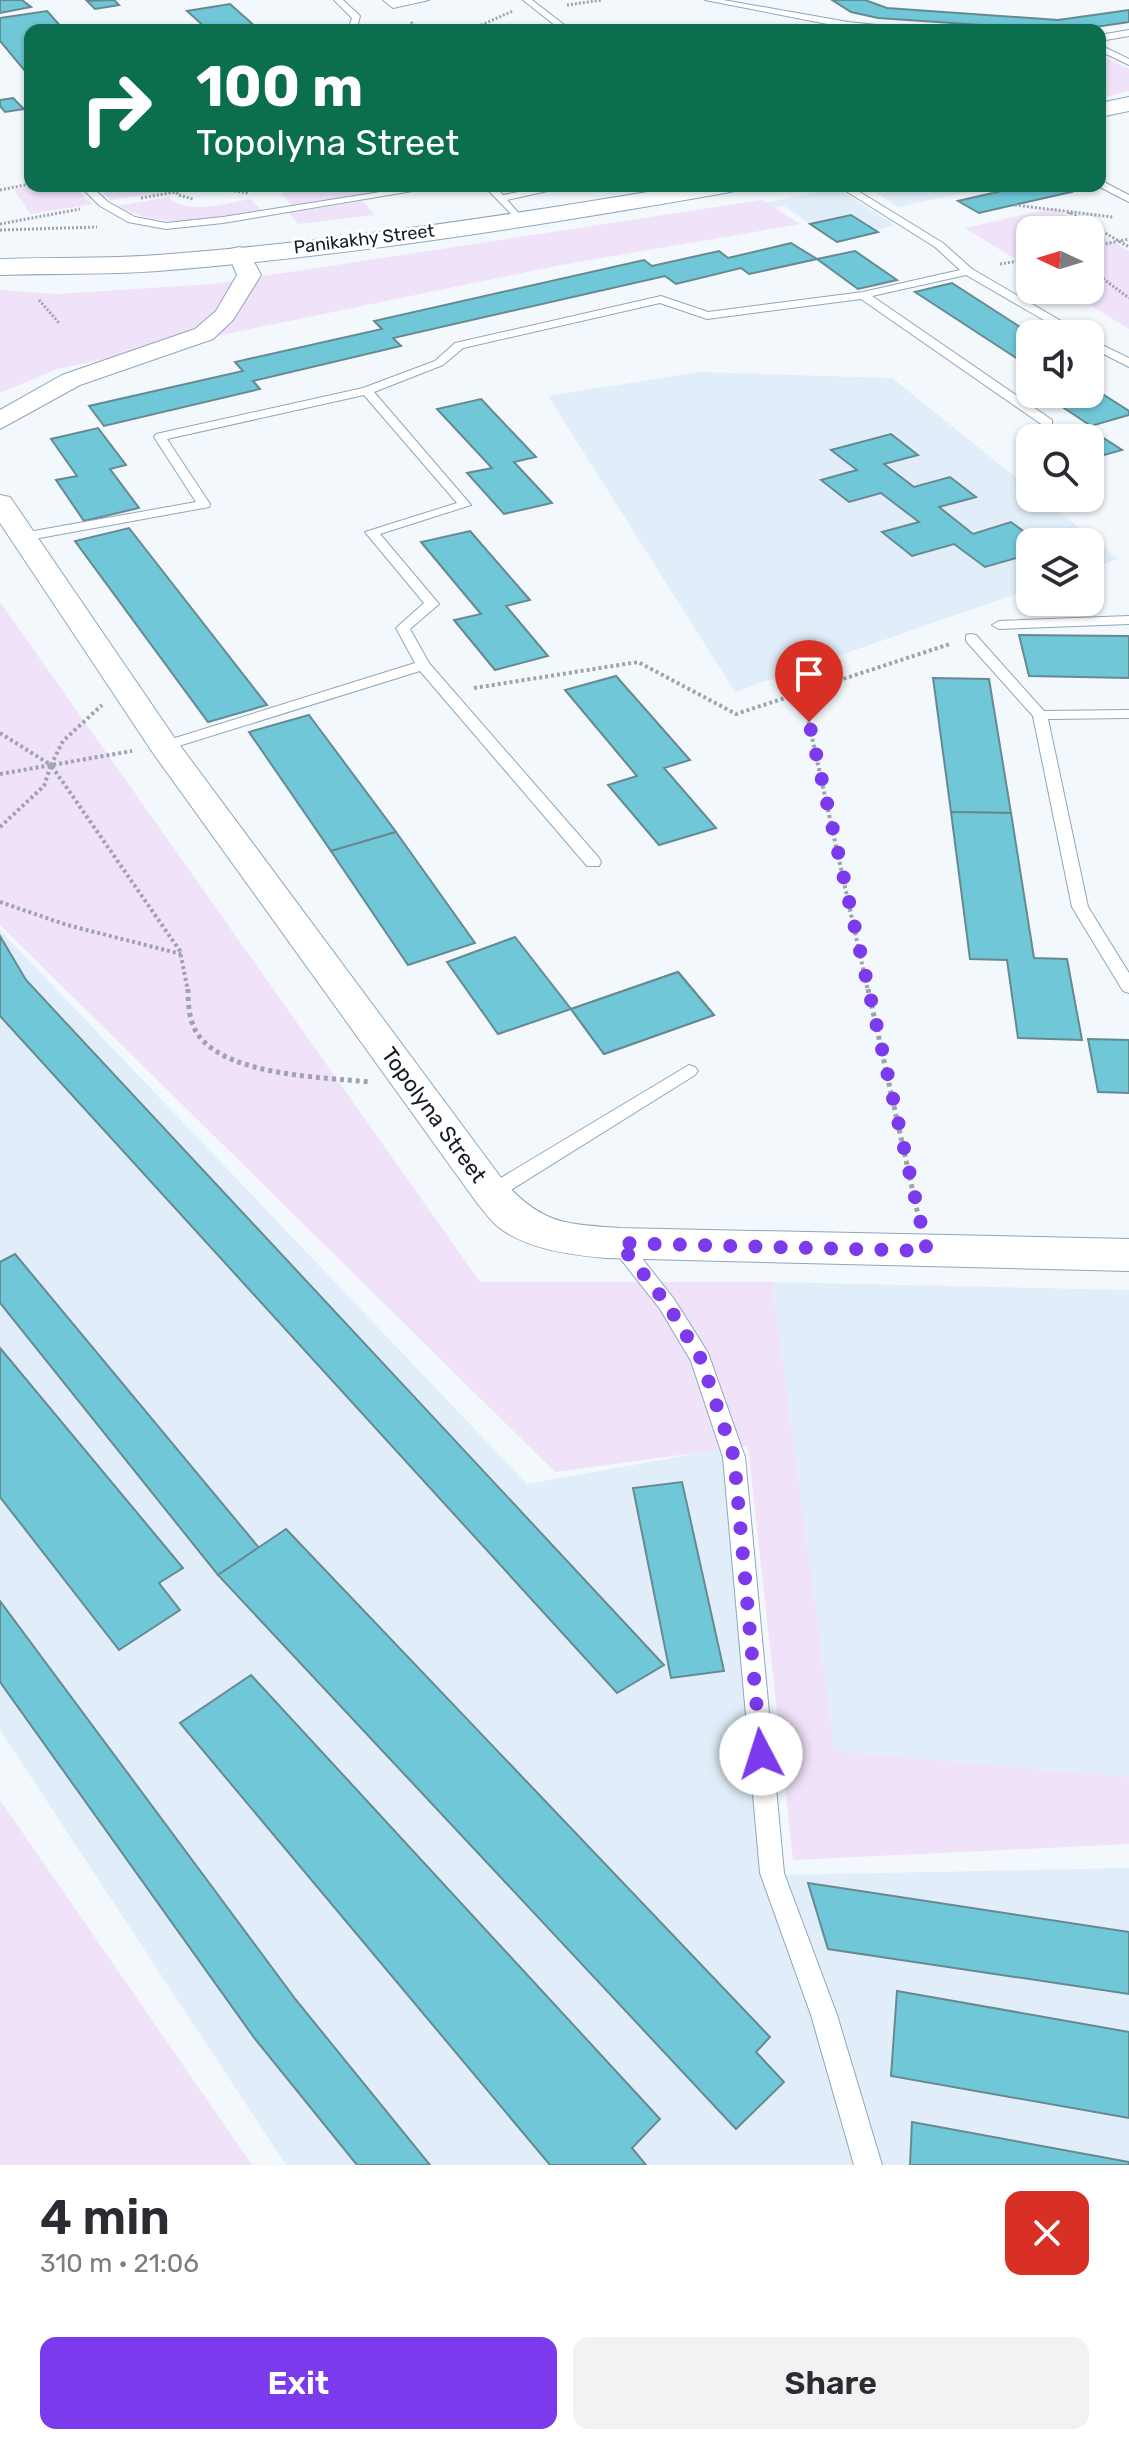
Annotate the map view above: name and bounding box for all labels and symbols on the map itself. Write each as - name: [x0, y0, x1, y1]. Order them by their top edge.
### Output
- north arrow: [1016, 216, 1104, 304]
- street label: Panikakhy Street: [292, 219, 436, 259]
- pin: [775, 640, 843, 722]
- street label: Topolyna Street: [376, 1042, 492, 1188]
- position arrow: [719, 1712, 803, 1796]

